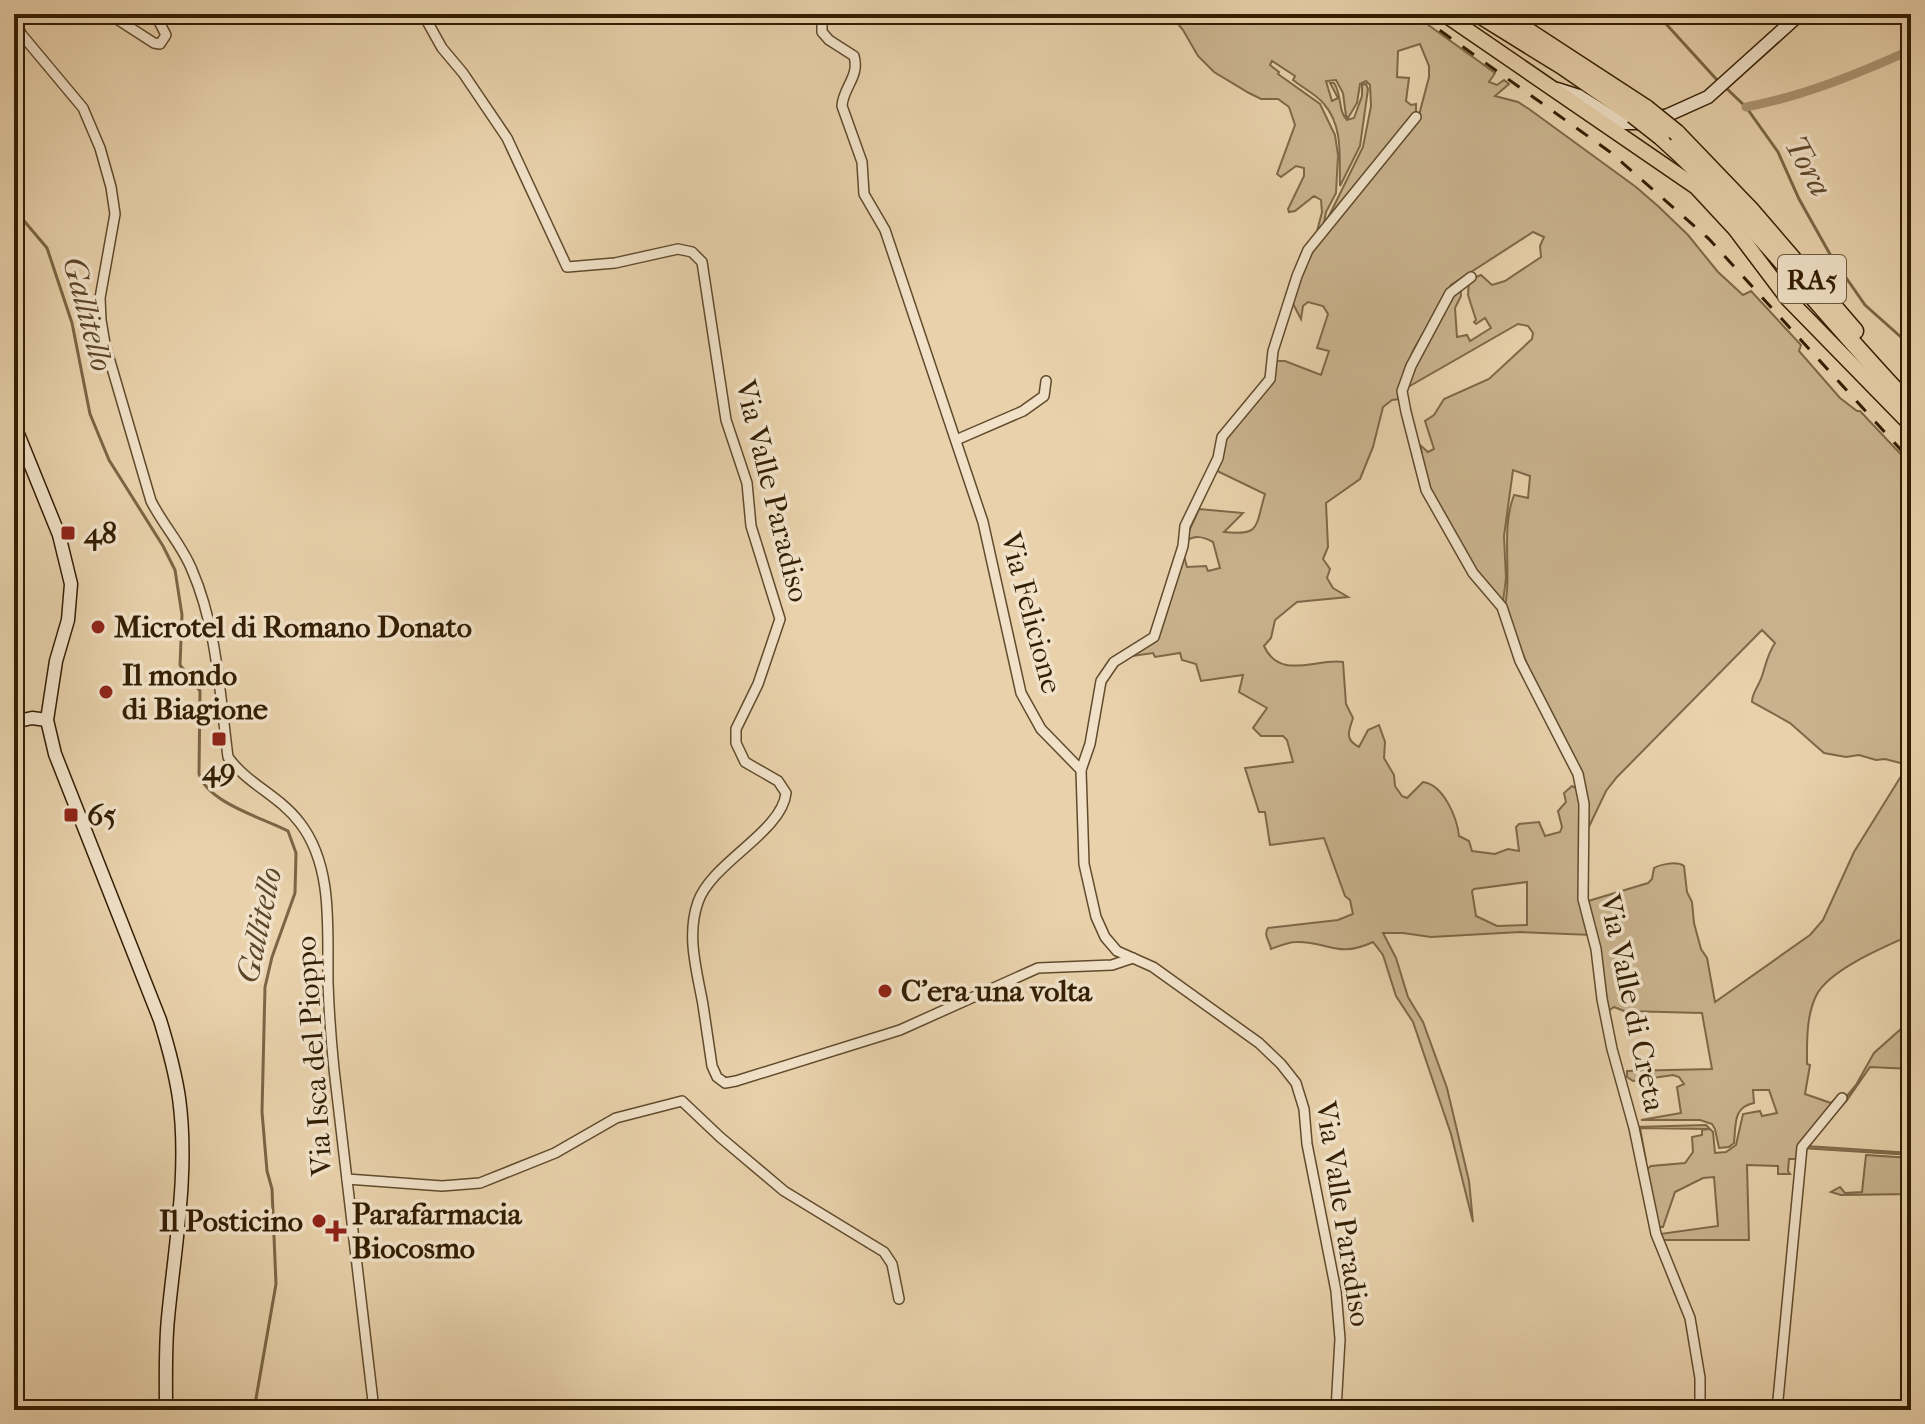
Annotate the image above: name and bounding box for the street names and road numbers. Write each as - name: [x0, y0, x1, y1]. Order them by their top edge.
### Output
- road number: RA5: [1778, 255, 1846, 303]
- street label: Via Valle Paradiso: [727, 375, 817, 606]
- street label: Via Felicione: [992, 528, 1069, 697]
- street label: Via Valle di Creta: [1592, 890, 1672, 1116]
- street label: Via Isca del Pioppo: [288, 935, 340, 1178]
- street label: Via Valle Paradiso: [1308, 1098, 1378, 1329]

